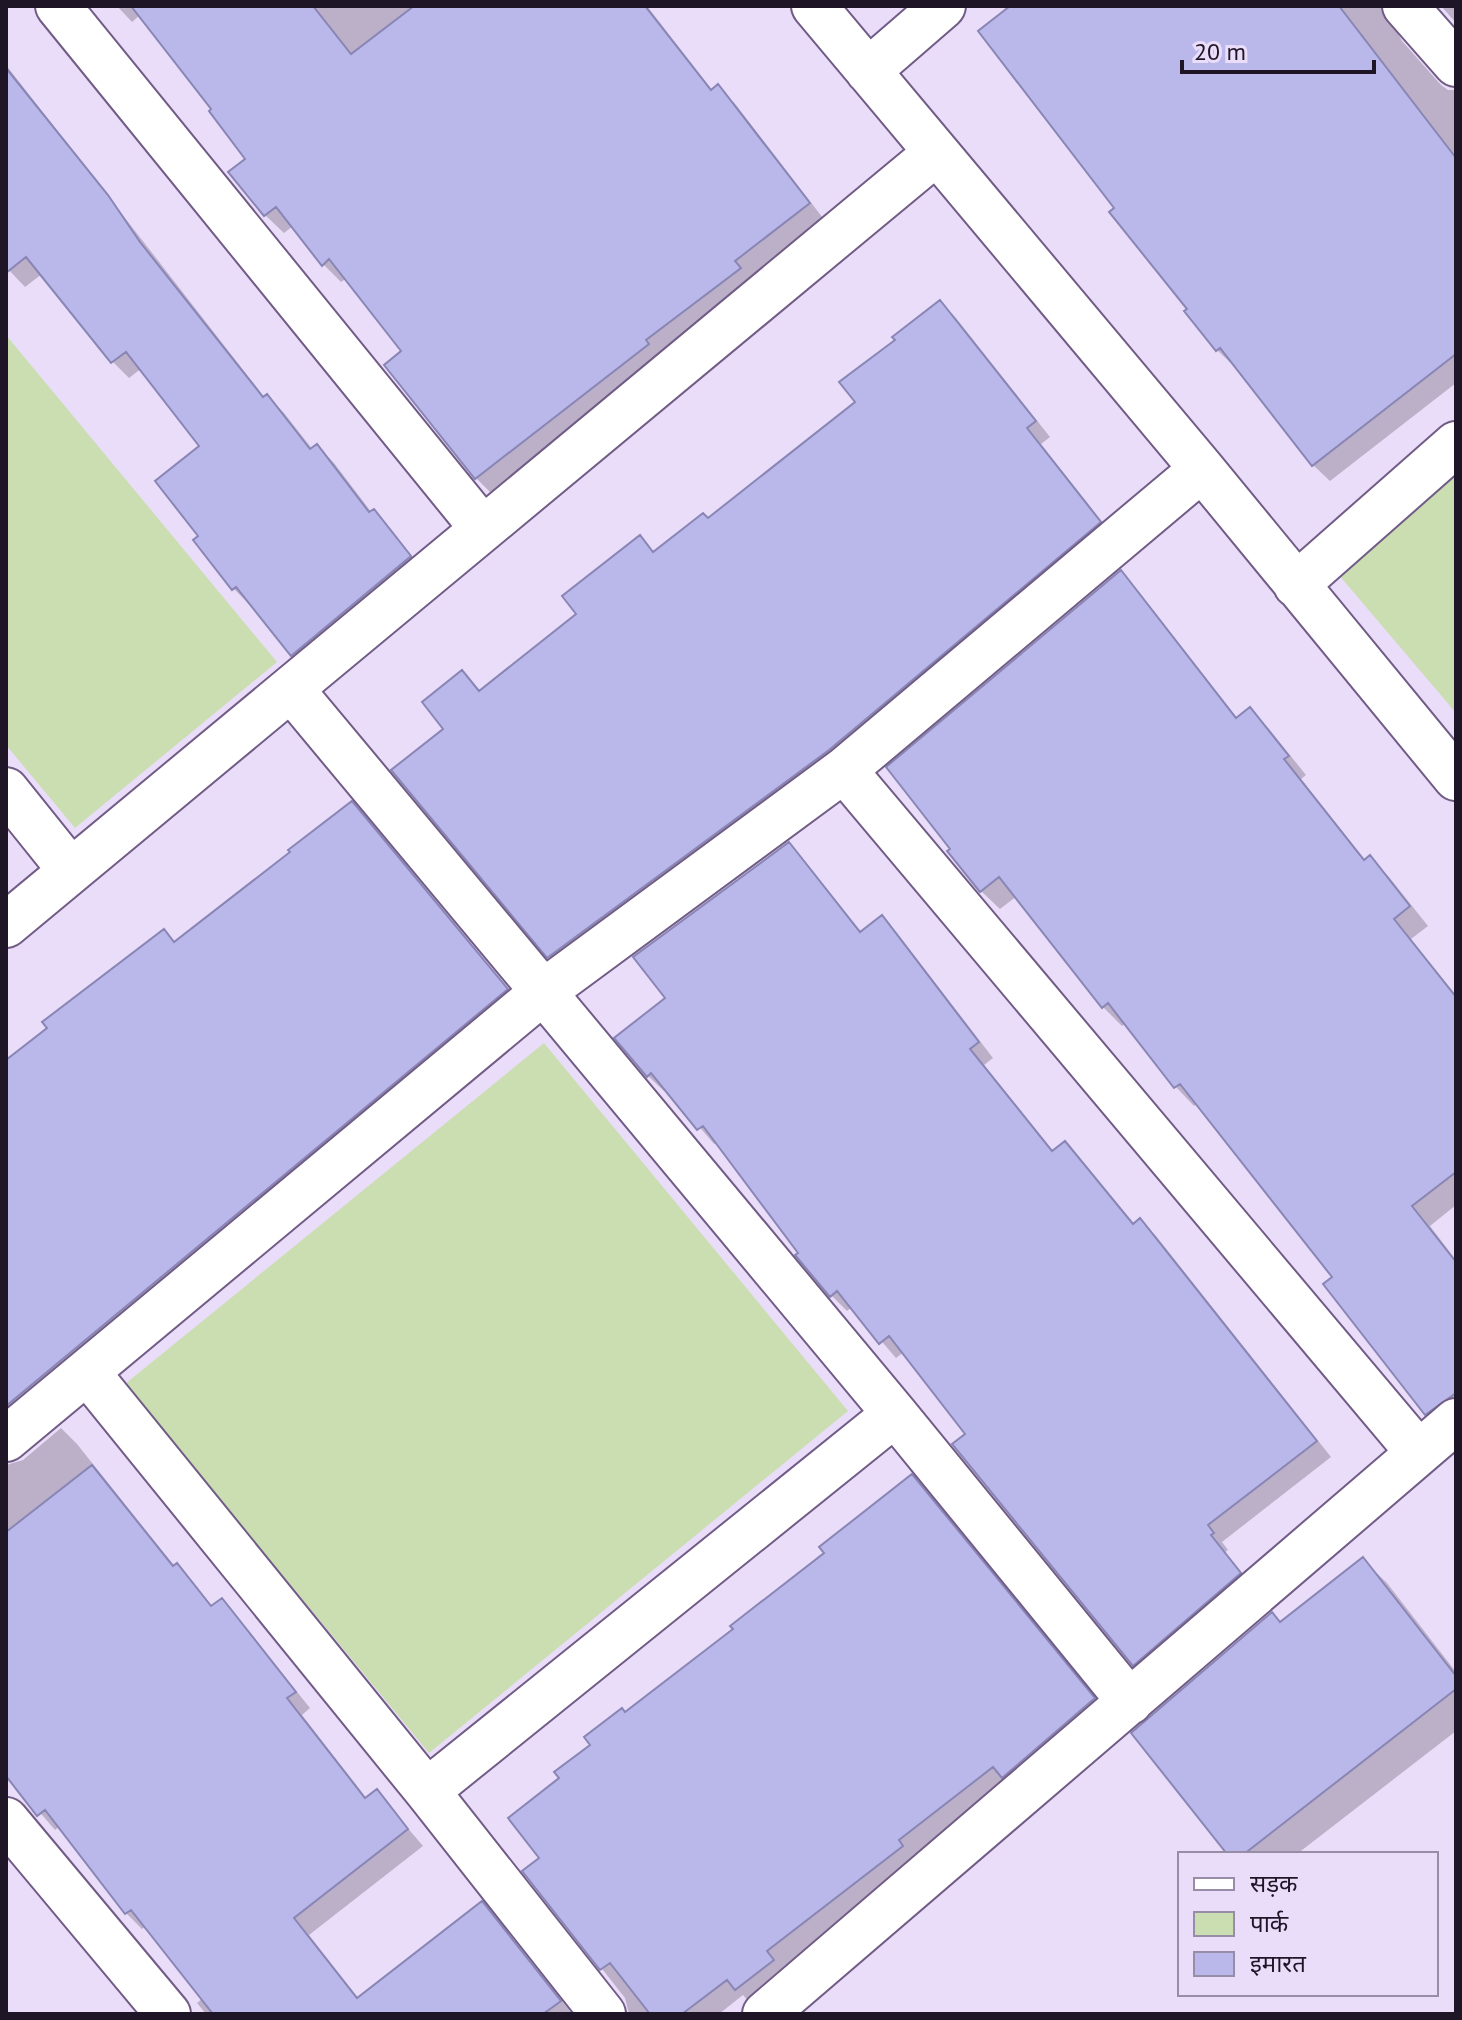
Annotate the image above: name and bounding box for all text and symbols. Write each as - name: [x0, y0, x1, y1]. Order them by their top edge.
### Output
- scale bar: [1182, 24, 1374, 74]
- text: 20 m: [1194, 36, 1246, 67]
- legend: [1178, 1852, 1438, 1996]
- text: सड़क: [1250, 1868, 1298, 1899]
- text: पार्क: [1250, 1908, 1289, 1939]
- text: इमारत: [1250, 1948, 1307, 1979]

